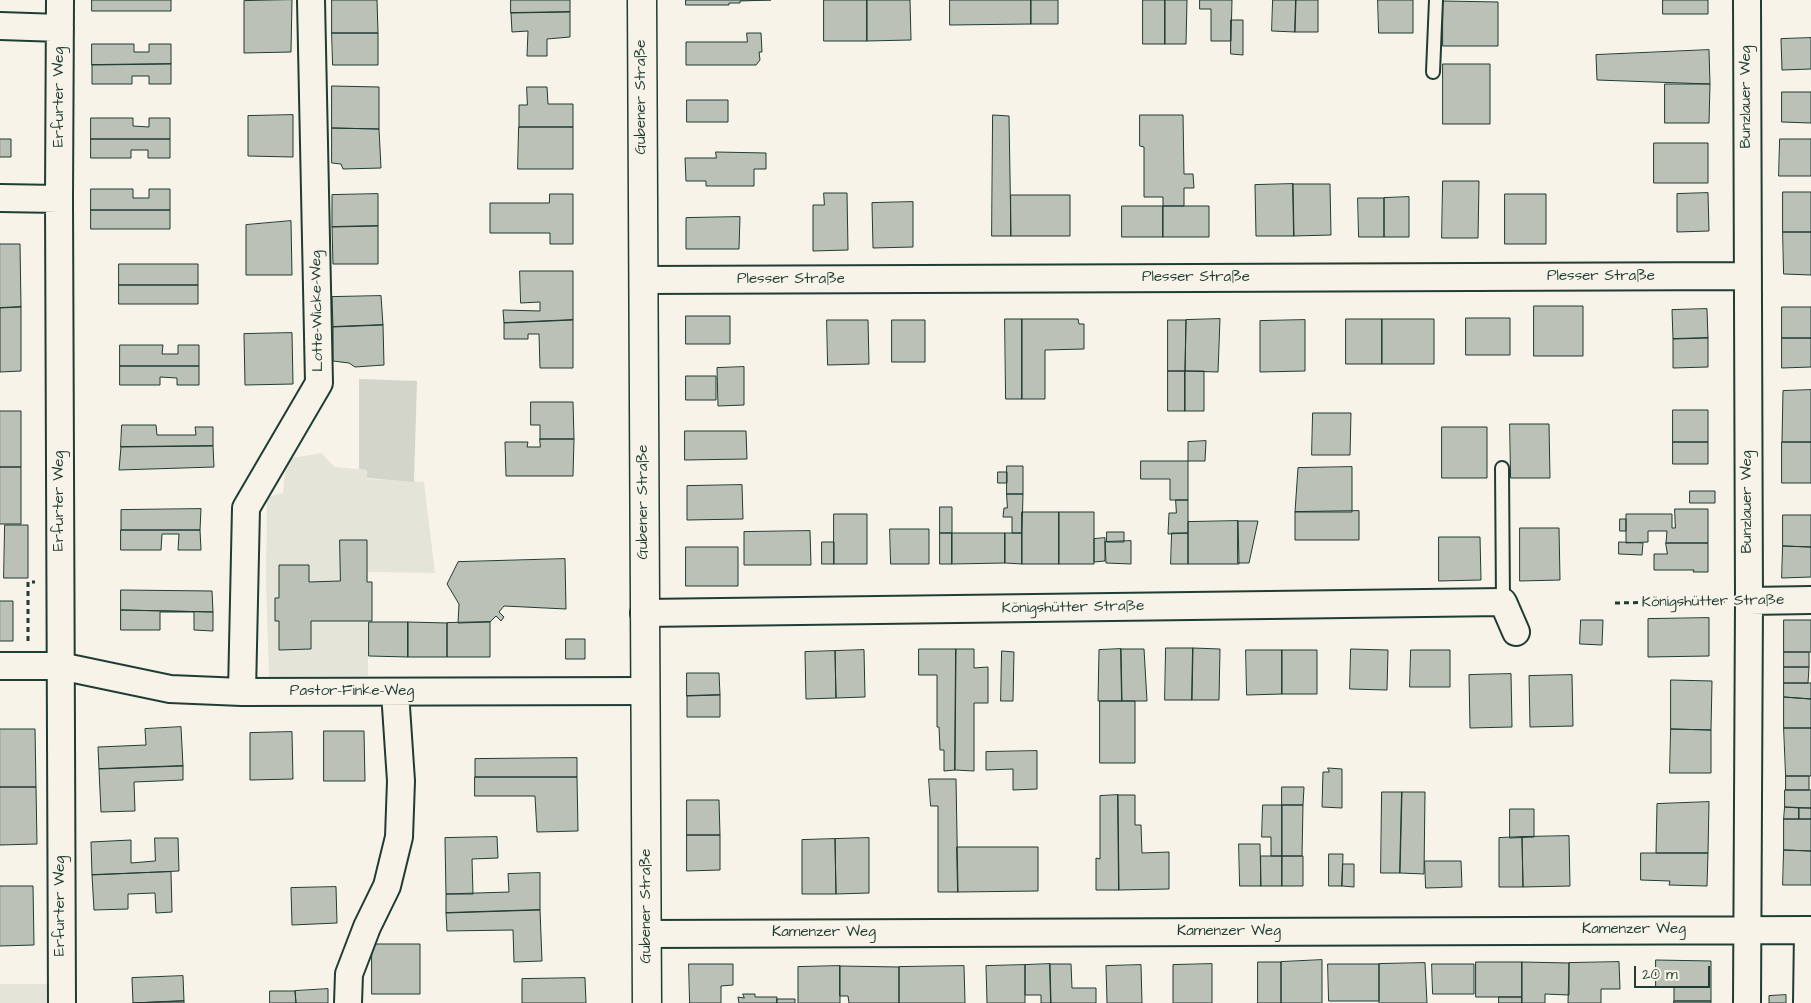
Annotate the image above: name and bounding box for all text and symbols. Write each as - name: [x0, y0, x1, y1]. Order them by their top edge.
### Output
- street label: Gubener Straße: [633, 40, 651, 154]
- street label: Bunzlauer Weg: [1738, 45, 1756, 149]
- street label: Erfurter Weg: [51, 47, 69, 147]
- street label: Lotte-Wicke-Weg: [308, 250, 328, 372]
- street label: Plesser Straße: [1547, 268, 1655, 286]
- street label: Plesser Straße: [1142, 269, 1250, 287]
- street label: Plesser Straße: [737, 271, 845, 289]
- street label: Gubener Straße: [635, 445, 653, 559]
- street label: Bunzlauer Weg: [1739, 450, 1757, 554]
- street label: Erfurter Weg: [51, 451, 69, 551]
- street label: Königshütter Straße: [1642, 592, 1784, 612]
- street label: Königshütter Straße: [1002, 598, 1144, 618]
- street label: Pastor-Finke-Weg: [290, 683, 414, 701]
- street label: Gubener Straße: [638, 849, 656, 963]
- street label: Erfurter Weg: [52, 856, 70, 956]
- street label: Kamenzer Weg: [1582, 921, 1686, 939]
- street label: Kamenzer Weg: [1177, 923, 1281, 941]
- street label: Kamenzer Weg: [772, 924, 876, 942]
- scale bar: [1636, 956, 1712, 988]
- text: 20 m: [1642, 964, 1678, 985]

